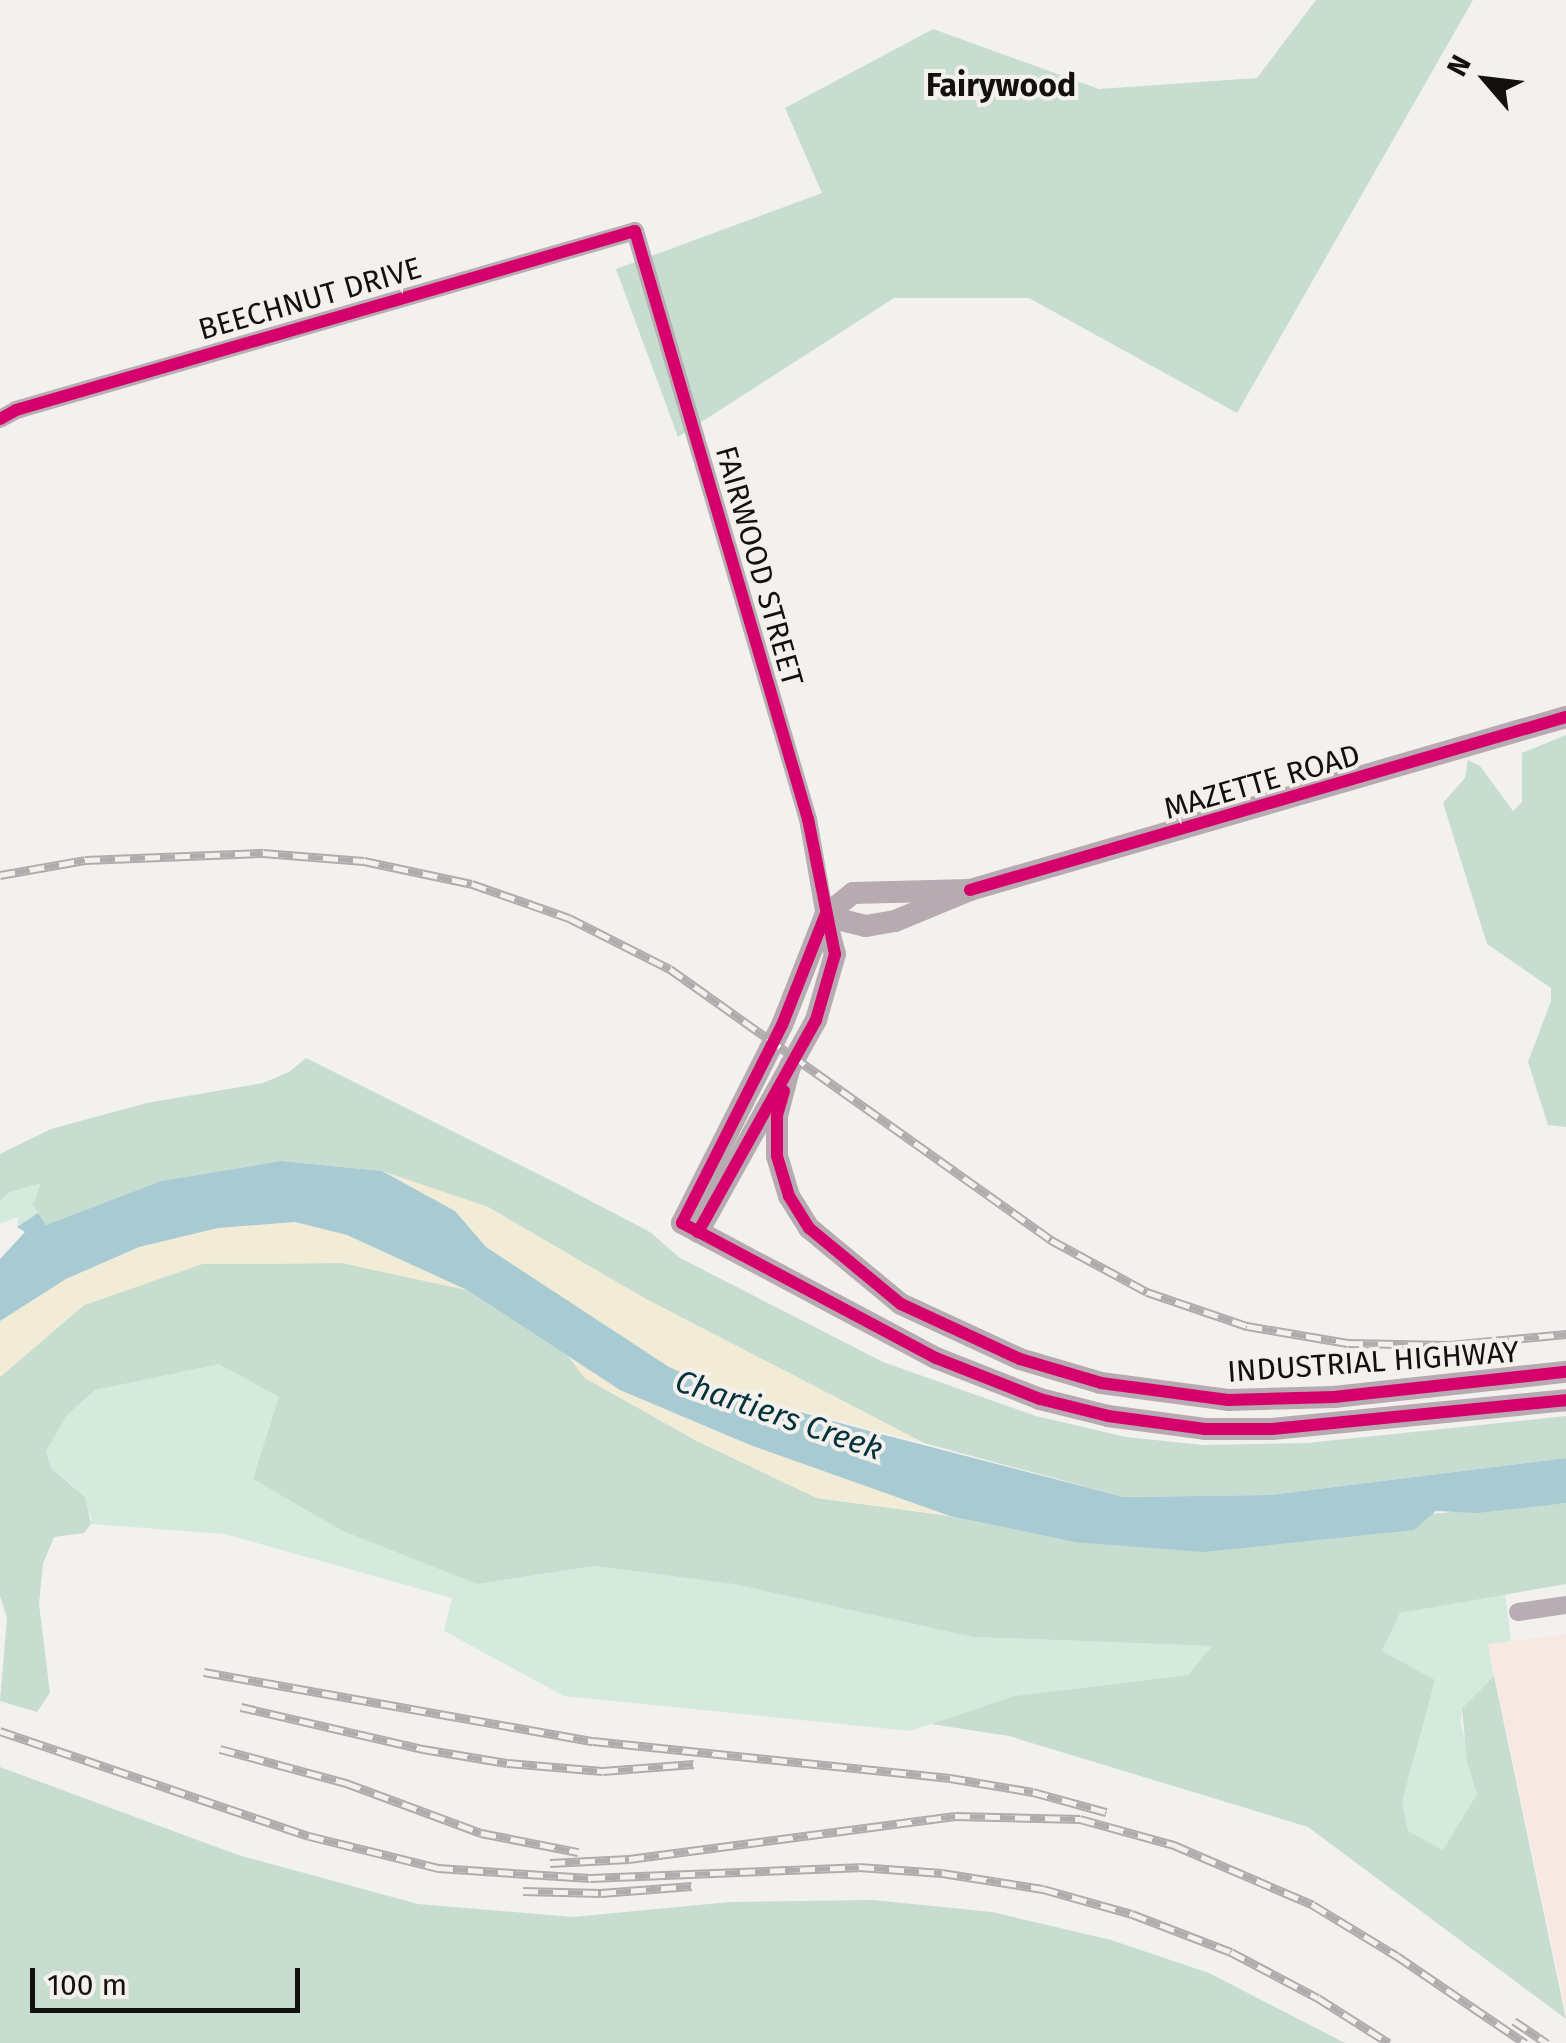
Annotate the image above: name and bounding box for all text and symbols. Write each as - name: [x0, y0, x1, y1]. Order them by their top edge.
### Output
- north arrow: [1436, 30, 1536, 130]
- text: N: [1440, 50, 1478, 82]
- district label: Fairywood: [926, 66, 1076, 104]
- street label: BEECHNUT DRIVE: [194, 250, 426, 348]
- street label: FAIRWOOD STREET: [708, 442, 810, 690]
- street label: MAZETTE ROAD: [1160, 737, 1364, 827]
- street label: INDUSTRIAL HIGHWAY: [1226, 1334, 1520, 1390]
- water label: Chartiers Creek: [670, 1362, 888, 1468]
- scale bar: [35, 1948, 305, 2010]
- text: 100 m: [47, 1967, 127, 2003]

